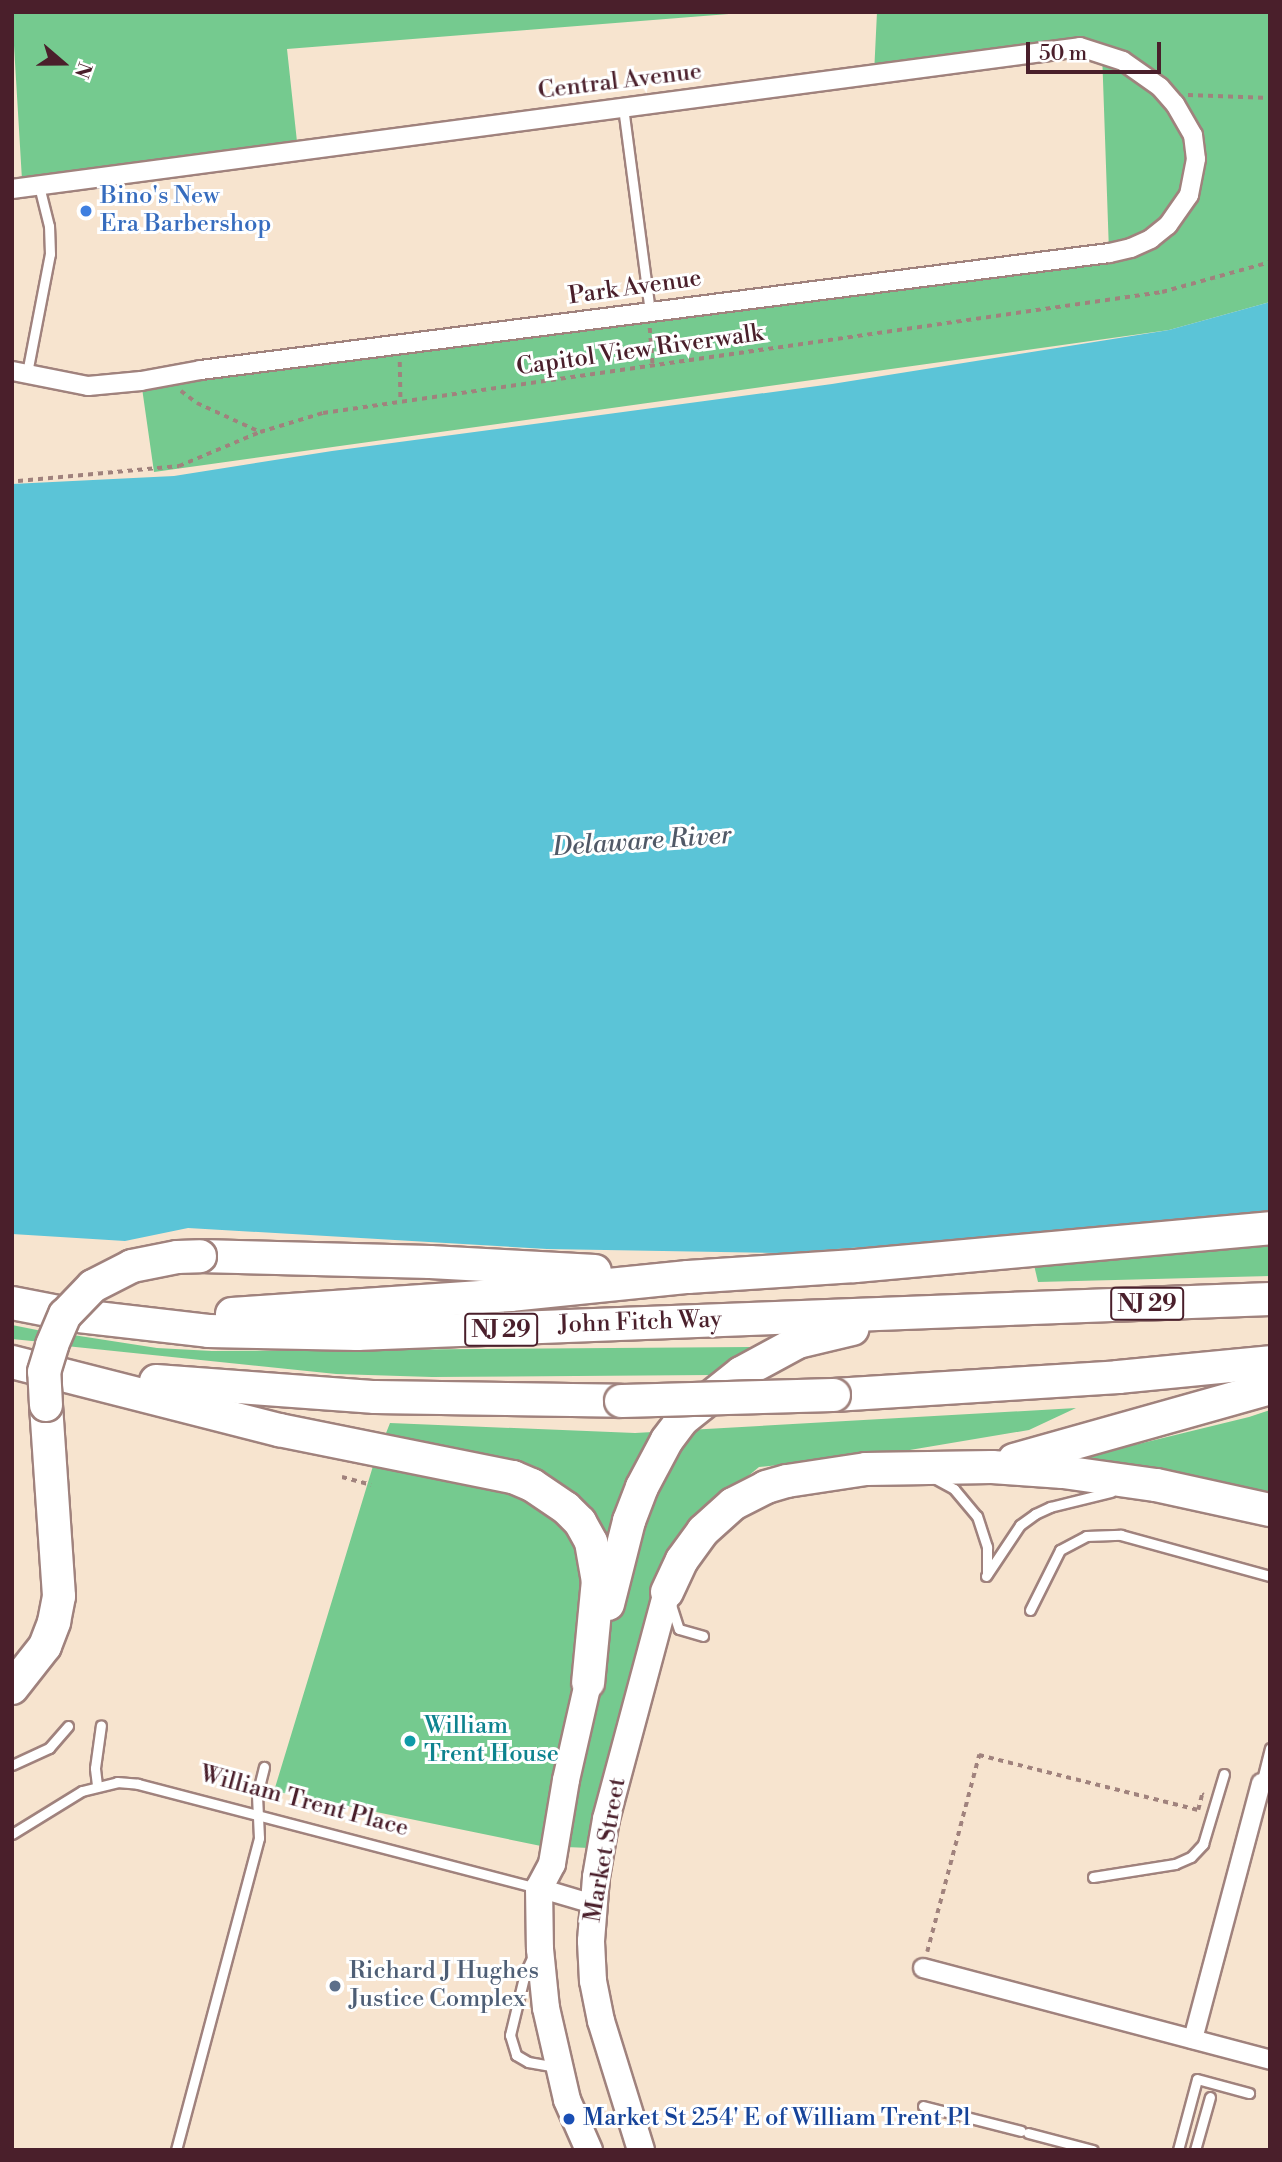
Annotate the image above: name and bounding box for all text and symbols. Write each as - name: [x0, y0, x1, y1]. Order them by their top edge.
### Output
- north arrow: [28, 28, 98, 98]
- scale bar: [1030, 28, 1165, 72]
- text: 50 m: [1039, 41, 1087, 67]
- street label: Central Avenue: [536, 58, 704, 106]
- text: N: [69, 59, 97, 81]
- place label: Bino's New Era Barbershop: [100, 183, 271, 239]
- marker: Bino's New Era Barbershop: [78, 203, 94, 219]
- street label: Park Avenue: [567, 264, 703, 312]
- street label: Capitol View Riverwalk: [515, 319, 765, 383]
- water label: Delaware River: [551, 820, 733, 864]
- road number: NJ 29: [1108, 1284, 1186, 1324]
- street label: John Fitch Way: [558, 1306, 722, 1340]
- road number: NJ 29: [462, 1310, 540, 1350]
- place label: William Trent House: [424, 1713, 559, 1769]
- marker: William Trent House: [402, 1733, 418, 1749]
- street label: William Trent Place: [196, 1760, 412, 1844]
- street label: Market Street: [579, 1775, 633, 1925]
- place label: Richard J Hughes Justice Complex: [349, 1958, 539, 2014]
- marker: Richard J Hughes Justice Complex: [327, 1978, 343, 1994]
- place label: Market St 254' E of William Trent Pl: [583, 2105, 970, 2133]
- marker: Market St 254' E of William Trent Pl: [561, 2111, 577, 2127]

